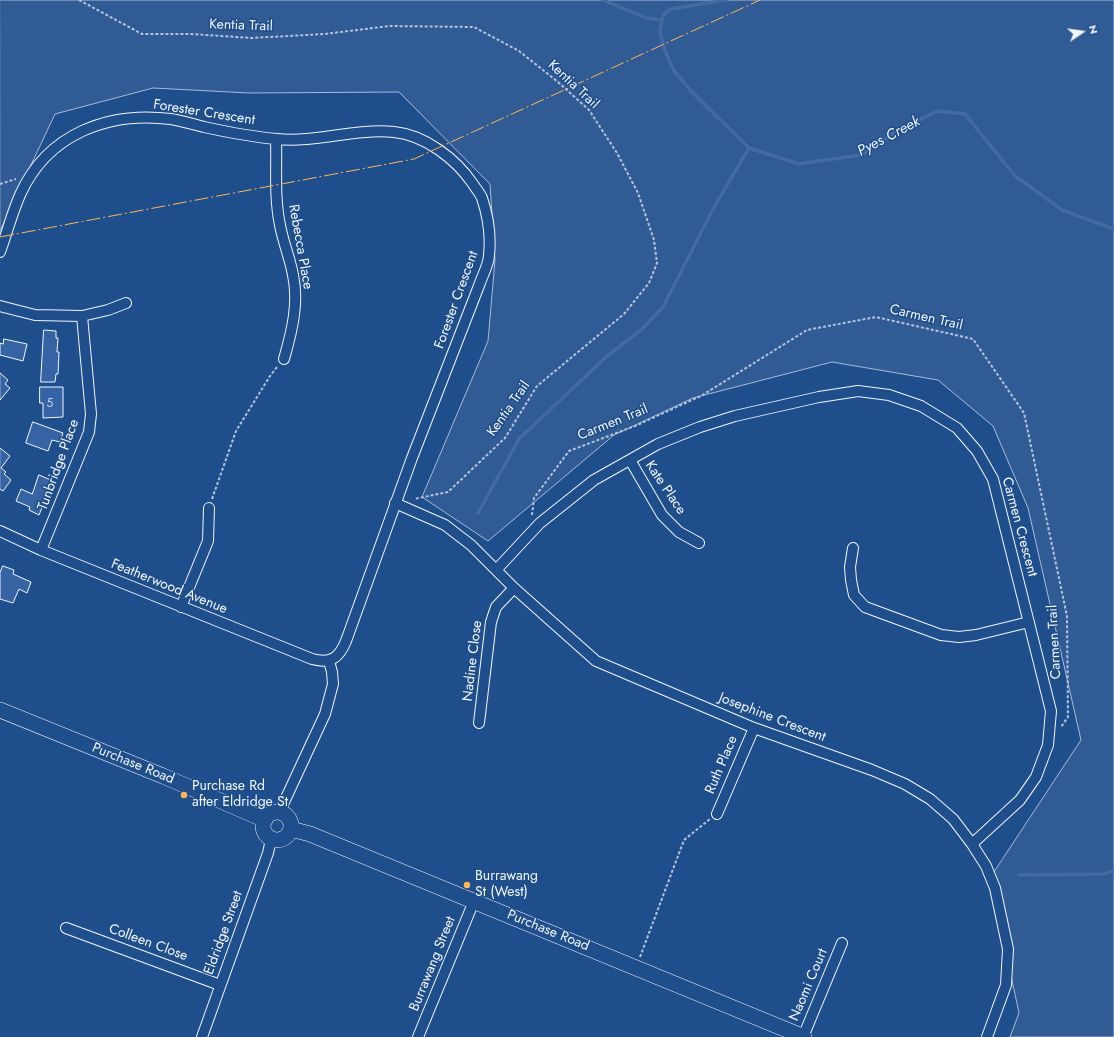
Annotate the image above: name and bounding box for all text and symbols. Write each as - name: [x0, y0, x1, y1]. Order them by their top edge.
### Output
- north arrow: [1062, 12, 1102, 52]
- street label: Kentia Trail: [209, 16, 273, 36]
- text: N: [1085, 23, 1102, 35]
- street label: Kentia Trail: [544, 57, 602, 113]
- street label: Forester Crescent: [152, 97, 256, 129]
- water label: Pyes Creek: [855, 113, 923, 161]
- street label: Rebecca Place: [284, 203, 316, 291]
- street label: Forester Crescent: [432, 249, 482, 351]
- street label: Carmen Trail: [888, 301, 964, 335]
- street label: Kentia Trail: [484, 378, 534, 440]
- house number: 5: [47, 397, 53, 411]
- street label: Carmen Trail: [575, 401, 651, 445]
- street label: Tunbridge Place: [35, 417, 83, 513]
- street label: Kate Place: [641, 458, 689, 518]
- street label: Carmen Crescent: [998, 475, 1040, 579]
- street label: Featherwood Avenue: [108, 556, 230, 618]
- street label: Carmen Trail: [1045, 604, 1065, 680]
- street label: Nadine Close: [460, 620, 486, 702]
- street label: Josephine Crescent: [716, 690, 828, 746]
- street label: Ruth Place: [702, 733, 742, 797]
- street label: Purchase Road: [89, 740, 177, 788]
- place label: Purchase Rd after Eldridge St: [192, 779, 288, 812]
- marker: Purchase Rd after Eldridge St: [179, 790, 189, 800]
- place label: Burrawang St (West): [475, 869, 538, 902]
- marker: Burrawang St (West): [462, 880, 472, 890]
- street label: Eldridge Street: [201, 889, 247, 977]
- street label: Purchase Road: [504, 907, 592, 955]
- street label: Burrawang Street: [406, 914, 460, 1014]
- street label: Colleen Close: [106, 921, 190, 965]
- street label: Naomi Court: [786, 946, 832, 1024]

